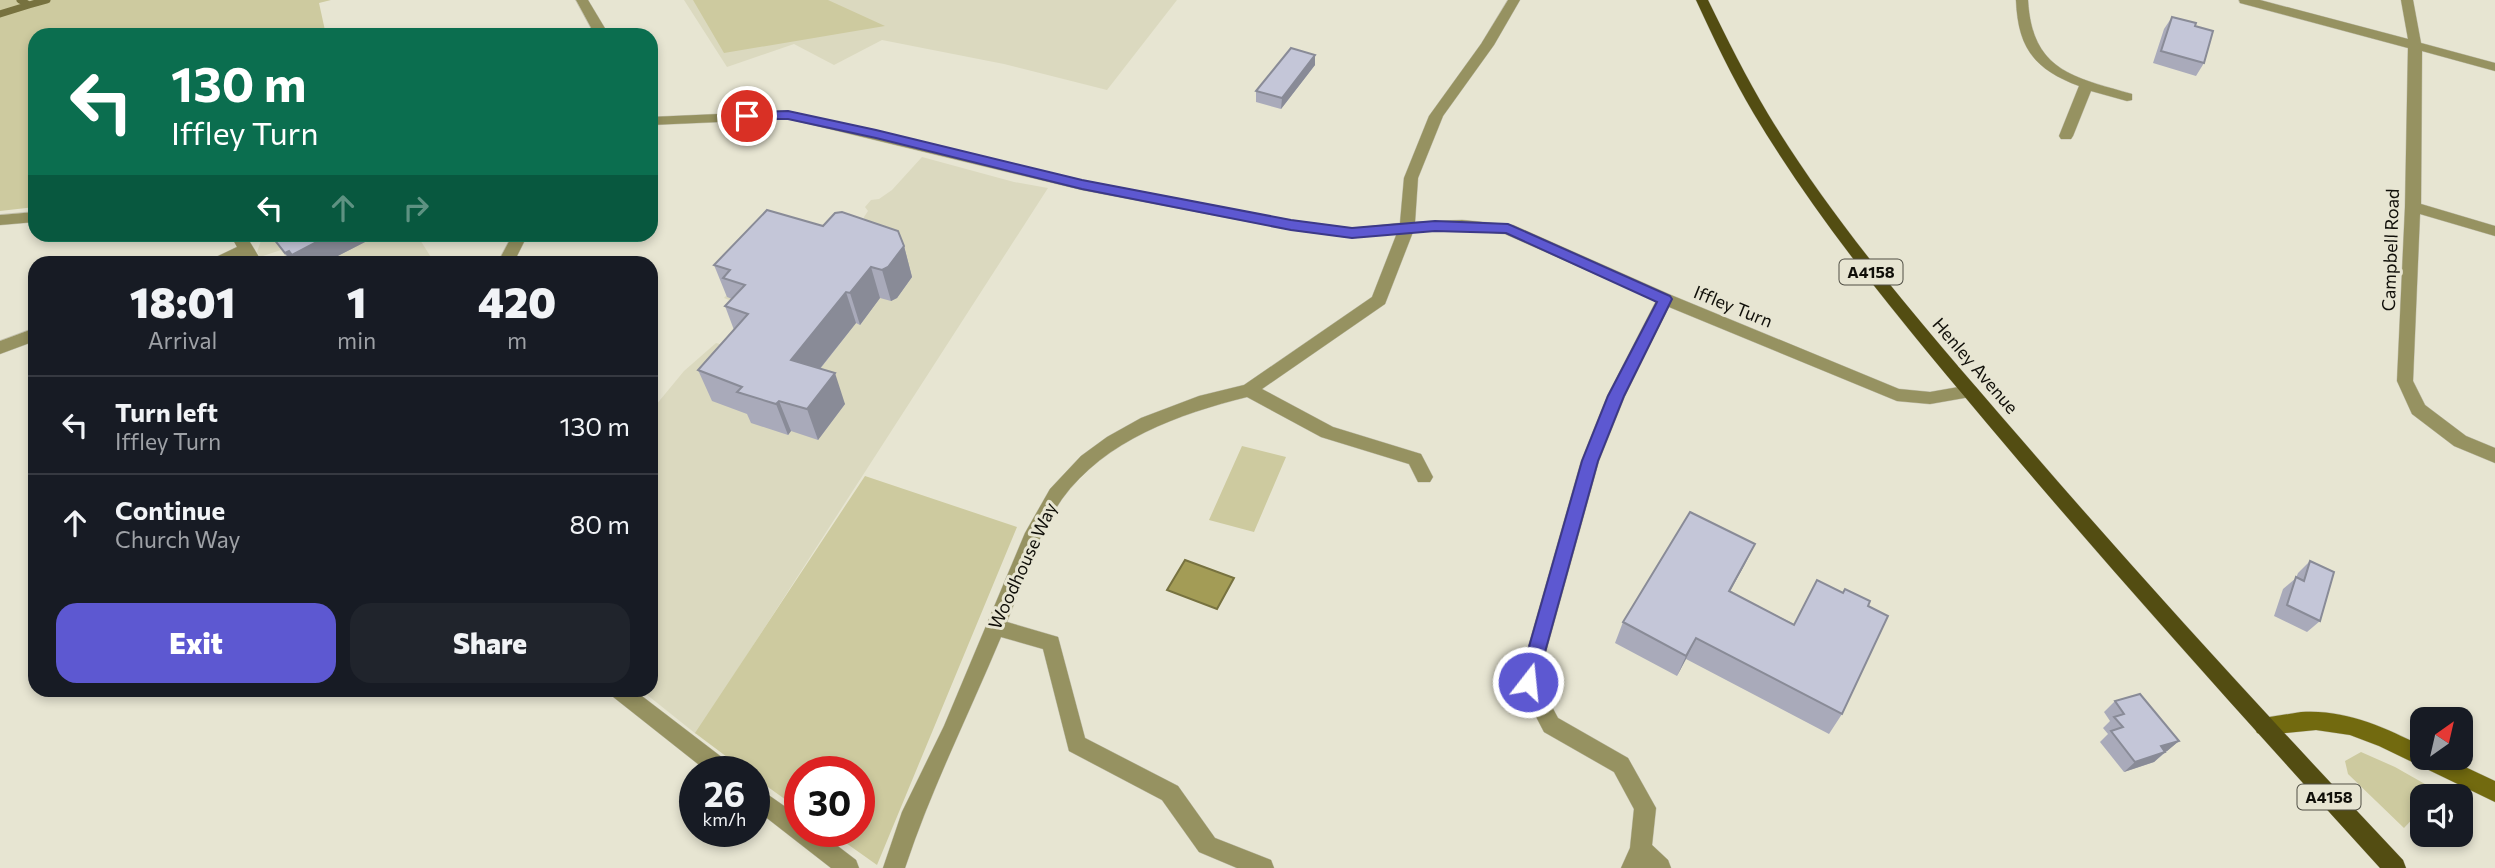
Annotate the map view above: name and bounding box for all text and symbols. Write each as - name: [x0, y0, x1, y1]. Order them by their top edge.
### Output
- text: 130 m: [171, 52, 306, 112]
- icon: left: [56, 56, 147, 147]
- pin: [717, 86, 777, 146]
- icon: arrive: [728, 97, 766, 135]
- text: Iffley Turn: [171, 112, 319, 152]
- street label: Campbell Road: [2377, 188, 2403, 312]
- icon: left: [251, 189, 289, 227]
- icon: ahead: [324, 189, 362, 227]
- icon: right: [397, 189, 435, 227]
- road number: A4158: [1840, 260, 1902, 284]
- text: 18:01: [130, 275, 235, 327]
- text: 1: [347, 275, 366, 327]
- text: 420: [478, 275, 556, 327]
- street label: Iffley Turn: [1691, 280, 1776, 332]
- street label: Henley Avenue: [1928, 313, 2023, 418]
- text: Arrival: [148, 326, 217, 354]
- text: min: [337, 326, 376, 354]
- text: m: [507, 326, 527, 354]
- text: Turn left: [115, 396, 218, 427]
- icon: left: [56, 406, 94, 444]
- text: 130 m: [559, 410, 630, 441]
- text: Iffley Turn: [115, 427, 221, 455]
- text: Continue: [115, 494, 225, 525]
- street label: Woodhouse Way: [983, 499, 1061, 632]
- icon: ahead: [56, 504, 94, 542]
- text: 80 m: [570, 508, 630, 539]
- text: Church Way: [115, 525, 240, 553]
- button: Exit: [56, 603, 336, 683]
- button: Share: [350, 603, 630, 683]
- position arrow: [1491, 645, 1565, 719]
- north arrow: [2410, 707, 2473, 770]
- map controls: [2410, 707, 2473, 847]
- speed limit sign: 30: [784, 756, 875, 847]
- text: 26: [704, 771, 745, 814]
- road number: A4158: [2298, 784, 2360, 810]
- button: sound: [2410, 784, 2473, 847]
- text: km/h: [703, 808, 746, 830]

